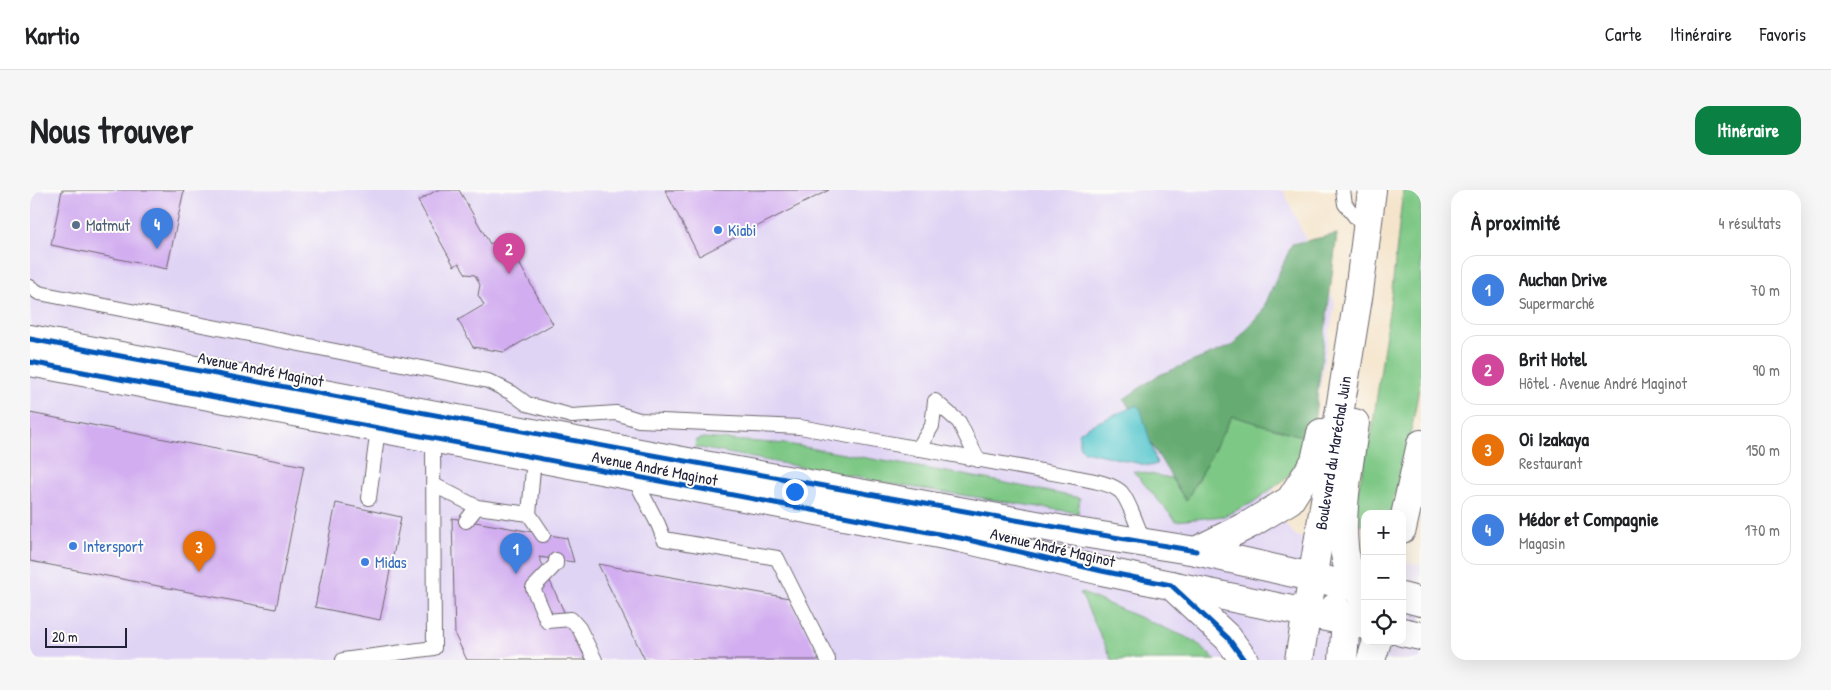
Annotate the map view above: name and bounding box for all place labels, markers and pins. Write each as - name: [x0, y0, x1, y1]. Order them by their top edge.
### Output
- pin: 4: [141, 208, 173, 249]
- place label: Matmut: [86, 214, 131, 236]
- marker: Matmut: [70, 219, 82, 231]
- place label: Kiabi: [728, 219, 756, 241]
- marker: Kiabi: [712, 224, 724, 236]
- pin: 2: [493, 233, 525, 274]
- pin: 3: [183, 531, 215, 572]
- pin: 1: [500, 533, 532, 574]
- place label: Intersport: [83, 535, 144, 557]
- marker: Intersport: [67, 540, 79, 552]
- place label: Midas: [375, 551, 407, 573]
- marker: Midas: [359, 556, 371, 568]

